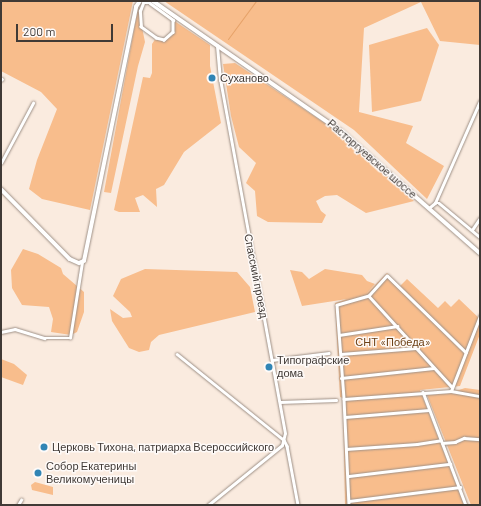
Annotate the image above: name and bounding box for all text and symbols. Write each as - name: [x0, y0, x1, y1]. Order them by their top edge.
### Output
- scale bar: [18, 16, 115, 42]
- text: 200 m: [23, 24, 55, 38]
- place label: Суханово: [220, 71, 269, 85]
- marker: Суханово: [207, 73, 217, 83]
- street label: Расторгуевское шоссе: [325, 117, 419, 201]
- street label: Спасский проезд: [241, 233, 271, 319]
- park label: СНТ «Победа»: [355, 335, 431, 349]
- place label: Типографские дома: [277, 354, 349, 380]
- marker: Типографские дома: [264, 362, 274, 372]
- place label: Церковь Тихона, патриарха Всероссийского: [52, 440, 274, 454]
- marker: Церковь Тихона, патриарха Всероссийского: [39, 442, 49, 452]
- place label: Собор Екатерины Великомученицы: [46, 460, 136, 486]
- marker: Собор Екатерины Великомученицы: [33, 468, 43, 478]

